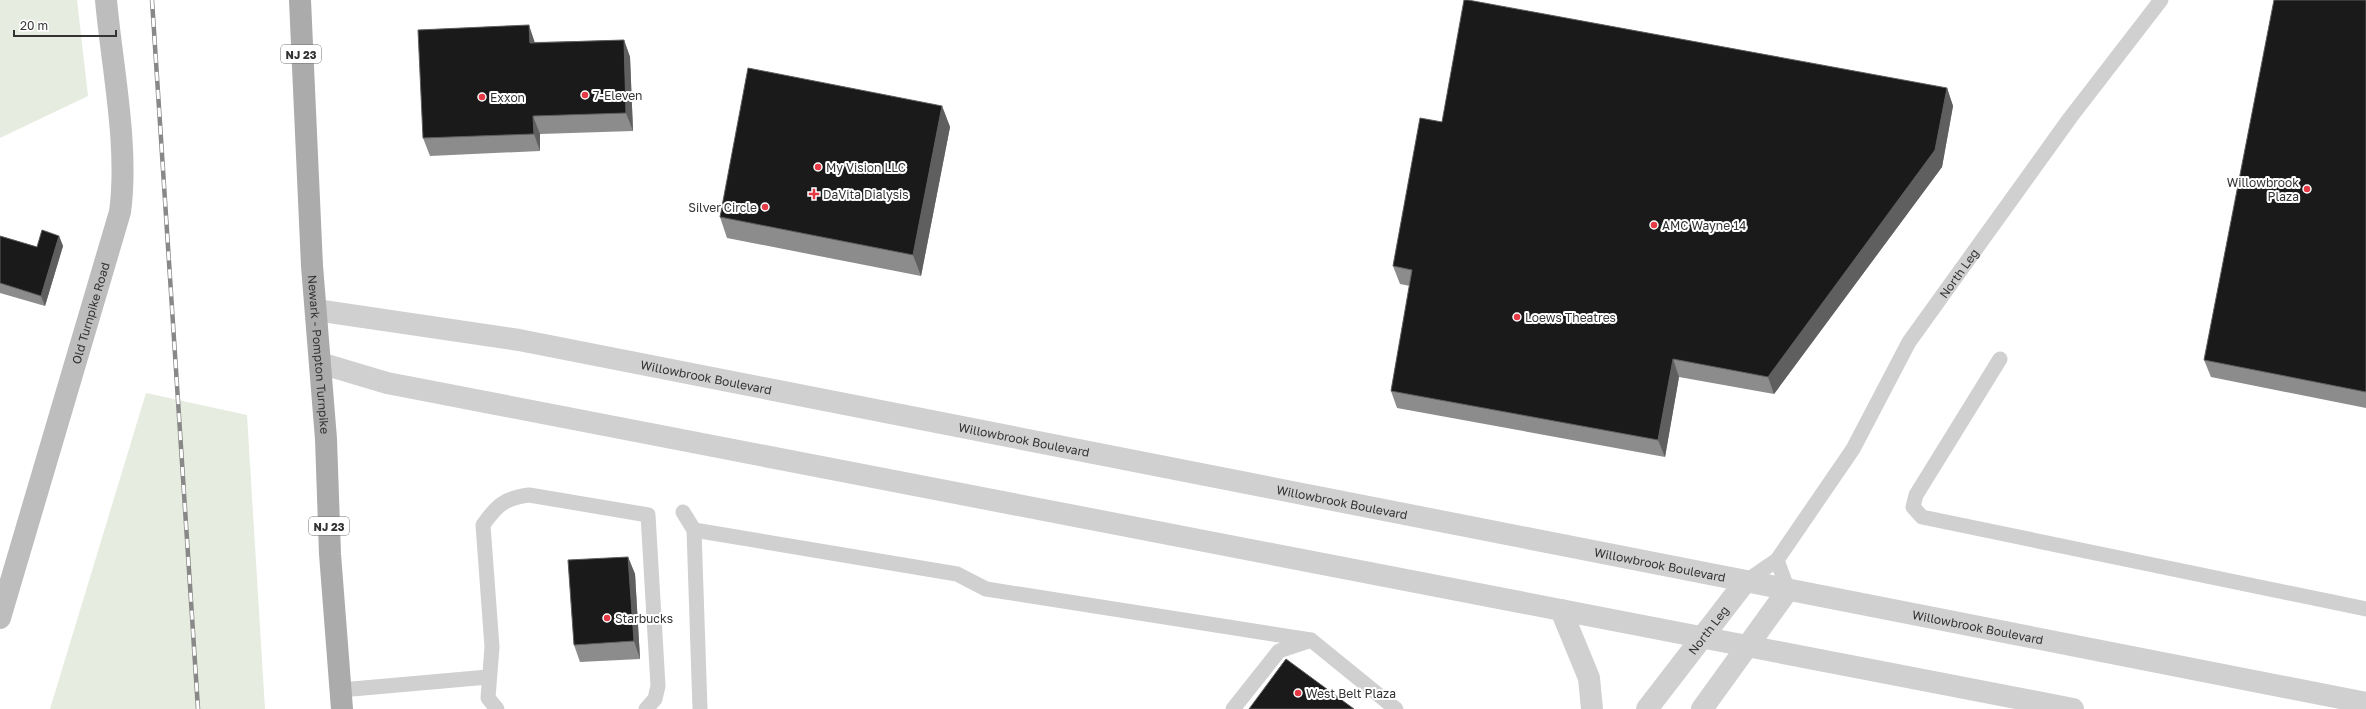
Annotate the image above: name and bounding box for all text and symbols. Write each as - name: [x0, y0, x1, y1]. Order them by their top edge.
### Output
- scale bar: [14, 12, 116, 38]
- text: 20 m: [20, 18, 48, 33]
- road number: NJ 23: [281, 45, 321, 63]
- place label: 7-Eleven: [593, 88, 643, 103]
- place label: Exxon: [490, 90, 525, 105]
- marker: 7-Eleven: [580, 90, 590, 100]
- marker: Exxon: [477, 92, 487, 102]
- place label: My Vision LLC: [826, 160, 906, 175]
- marker: My Vision LLC: [813, 162, 823, 172]
- place label: Willowbrook Plaza: [2227, 175, 2299, 204]
- marker: Willowbrook Plaza: [2302, 184, 2312, 194]
- place label: DaVita Dialysis: [823, 187, 909, 202]
- marker: DaVita Dialysis: [808, 188, 820, 200]
- place label: Silver Circle: [688, 200, 757, 215]
- marker: Silver Circle: [760, 202, 770, 212]
- place label: AMC Wayne 14: [1662, 218, 1746, 233]
- marker: AMC Wayne 14: [1649, 220, 1659, 230]
- street label: North Leg: [1936, 245, 1981, 301]
- street label: Old Turnpike Road: [68, 260, 112, 366]
- street label: Newark - Pompton Turnpike: [305, 274, 333, 435]
- place label: Loews Theatres: [1525, 310, 1616, 325]
- marker: Loews Theatres: [1512, 312, 1522, 322]
- street label: Willowbrook Boulevard: [639, 357, 773, 397]
- street label: Willowbrook Boulevard: [957, 419, 1091, 459]
- street label: Willowbrook Boulevard: [1275, 482, 1409, 522]
- road number: NJ 23: [309, 517, 349, 535]
- street label: Willowbrook Boulevard: [1593, 544, 1727, 584]
- street label: North Leg: [1685, 602, 1732, 657]
- street label: Willowbrook Boulevard: [1911, 606, 2045, 647]
- place label: Starbucks: [615, 611, 673, 626]
- marker: Starbucks: [602, 613, 612, 623]
- place label: West Belt Plaza: [1306, 686, 1396, 701]
- marker: West Belt Plaza: [1293, 688, 1303, 698]

